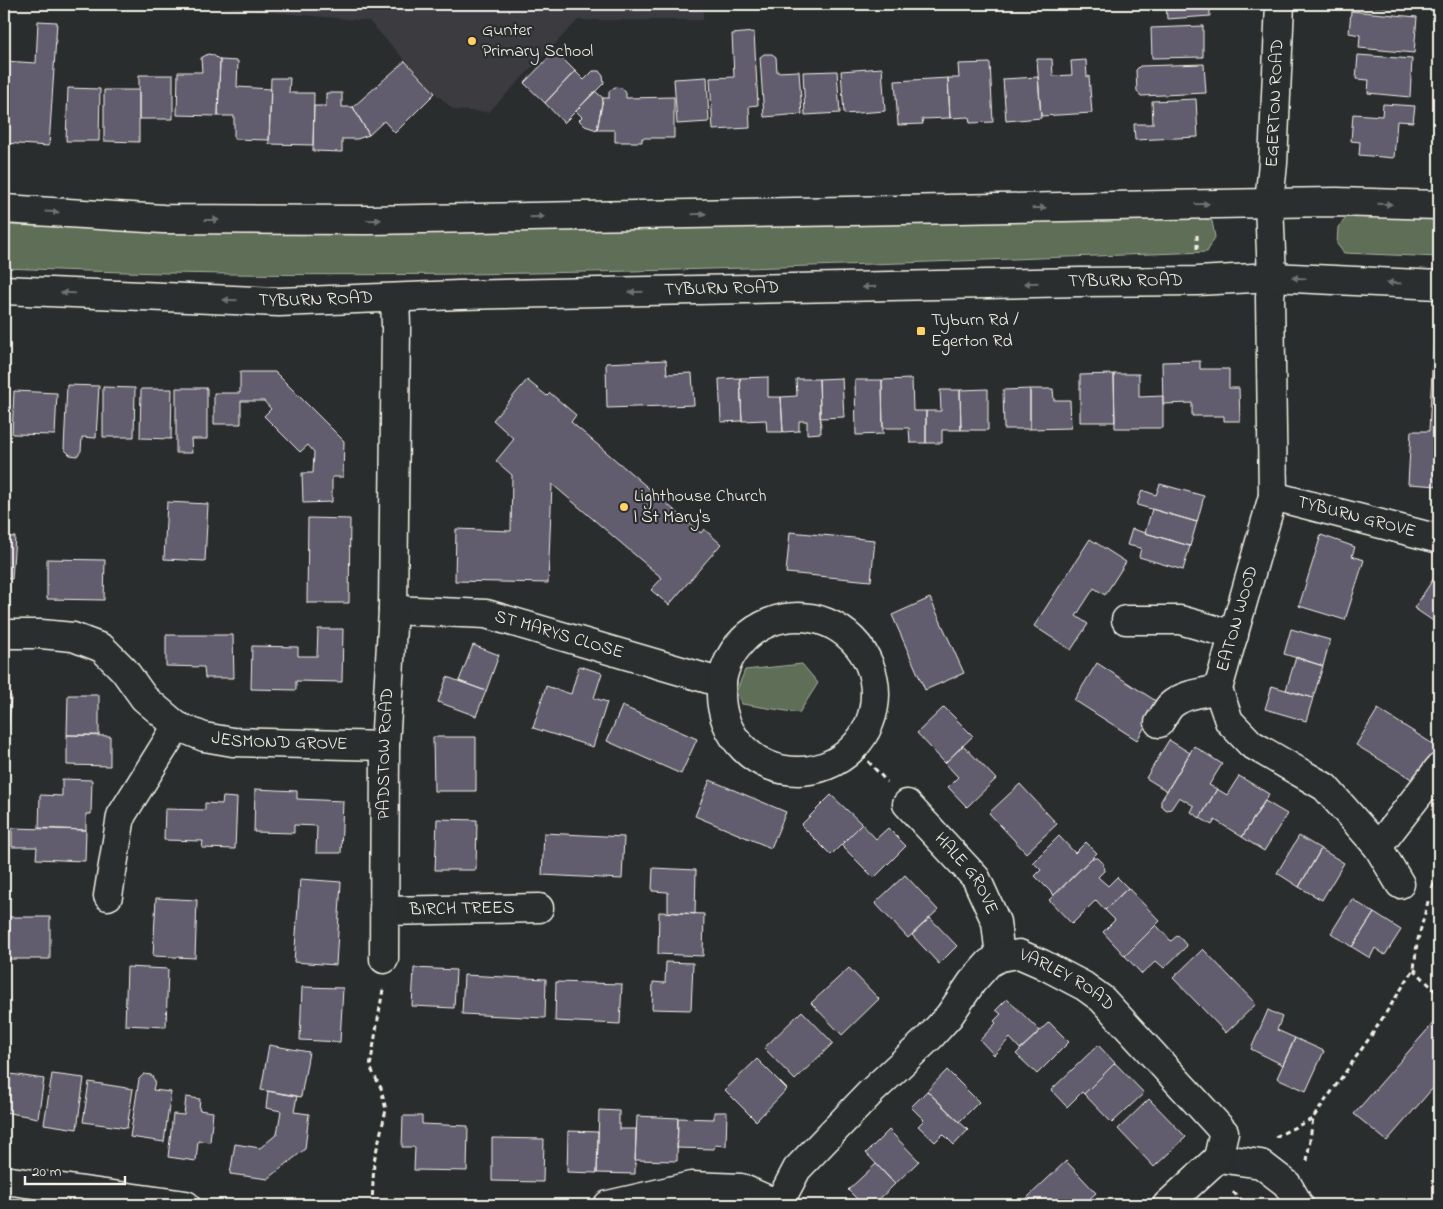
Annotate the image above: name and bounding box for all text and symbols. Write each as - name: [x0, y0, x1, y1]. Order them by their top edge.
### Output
- place label: Gunter Primary School: [482, 18, 593, 65]
- marker: Gunter Primary School: [466, 35, 478, 47]
- street label: EGERTON ROAD: [1260, 39, 1291, 168]
- one-way arrow: [1194, 199, 1210, 207]
- one-way arrow: [1377, 200, 1393, 208]
- one-way arrow: [1031, 204, 1047, 212]
- one-way arrow: [45, 208, 61, 216]
- one-way arrow: [691, 210, 707, 218]
- one-way arrow: [529, 213, 545, 221]
- one-way arrow: [204, 216, 220, 224]
- one-way arrow: [366, 216, 382, 224]
- street label: TYBURN ROAD: [1068, 268, 1183, 295]
- one-way arrow: [1291, 274, 1307, 282]
- street label: TYBURN ROAD: [664, 275, 779, 304]
- one-way arrow: [1385, 278, 1401, 286]
- one-way arrow: [1023, 279, 1039, 287]
- one-way arrow: [860, 283, 876, 291]
- street label: TYBURN ROAD: [258, 285, 374, 315]
- one-way arrow: [628, 288, 644, 296]
- one-way arrow: [60, 289, 76, 297]
- one-way arrow: [222, 296, 238, 304]
- place label: Tyburn Rd / Egerton Rd: [931, 308, 1019, 356]
- marker: Tyburn Rd / Egerton Rd: [915, 325, 927, 337]
- place label: Lighthouse Church | St Mary's: [634, 484, 767, 531]
- street label: TYBURN GROVE: [1294, 490, 1418, 545]
- marker: Lighthouse Church | St Mary's: [618, 501, 630, 513]
- street label: EATON WOOD: [1210, 563, 1266, 675]
- street label: ST MARYS CLOSE: [491, 604, 627, 667]
- street label: PADSTOW ROAD: [372, 687, 401, 820]
- street label: JESMOND GROVE: [209, 725, 348, 758]
- street label: HALE GROVE: [927, 827, 1004, 919]
- street label: BIRCH TREES: [408, 895, 515, 924]
- street label: VARLEY ROAD: [1014, 942, 1120, 1017]
- scale bar: [25, 1154, 125, 1186]
- text: 20 m: [32, 1161, 62, 1183]

